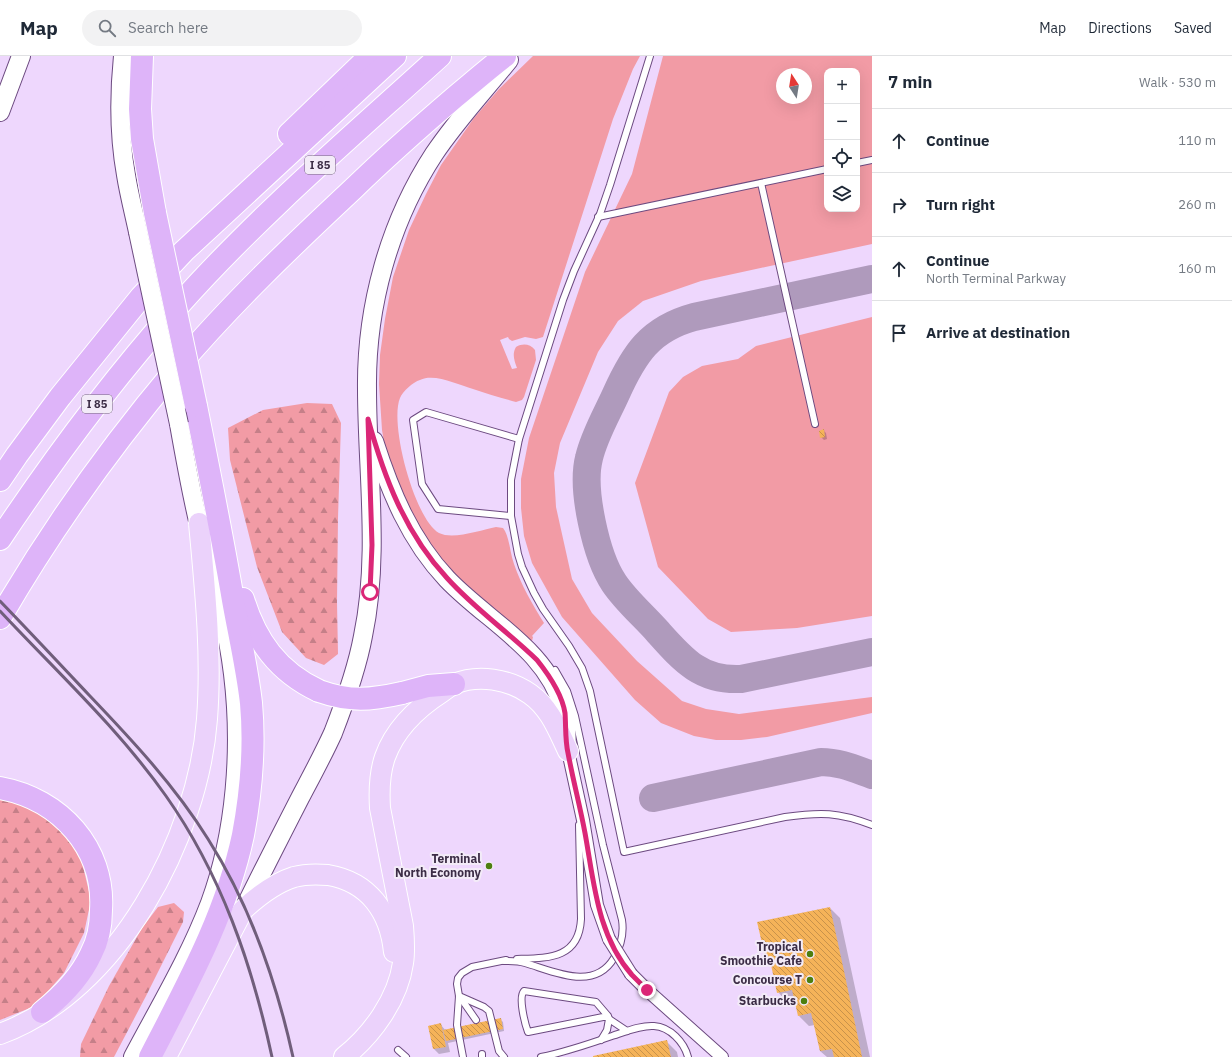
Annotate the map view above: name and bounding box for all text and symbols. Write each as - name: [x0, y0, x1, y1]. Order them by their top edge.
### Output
- search box: [82, 10, 362, 46]
- text: Map: [20, 16, 58, 40]
- icon: search: [96, 17, 118, 39]
- text: Search here: [128, 18, 208, 37]
- text: Map: [1039, 19, 1066, 37]
- text: Directions: [1088, 19, 1152, 37]
- text: Saved: [1174, 19, 1212, 37]
- north arrow: [776, 68, 812, 104]
- map controls: [824, 68, 860, 212]
- button: +: [824, 68, 860, 104]
- text: 7 min: [888, 71, 932, 93]
- text: Walk · 530 m: [1139, 74, 1216, 91]
- button: −: [824, 104, 860, 140]
- icon: ahead: [888, 130, 910, 152]
- text: Continue: [926, 131, 990, 150]
- text: 110 m: [1178, 132, 1216, 149]
- button: locate: [824, 140, 860, 176]
- road number: I 85: [305, 156, 335, 174]
- button: layers: [824, 176, 860, 212]
- icon: right: [888, 194, 910, 216]
- text: Turn right: [926, 195, 995, 214]
- text: 260 m: [1178, 196, 1216, 213]
- text: Continue: [926, 251, 990, 270]
- icon: ahead: [888, 258, 910, 280]
- text: 160 m: [1178, 260, 1216, 277]
- text: North Terminal Parkway: [926, 270, 1066, 287]
- icon: arrive: [888, 322, 910, 344]
- text: Arrive at destination: [926, 323, 1070, 342]
- road number: I 85: [82, 395, 112, 413]
- route start: [361, 583, 379, 601]
- place label: Terminal North Economy: [395, 851, 482, 880]
- marker: Terminal North Economy: [484, 861, 494, 871]
- place label: Tropical Smoothie Cafe: [720, 939, 802, 968]
- marker: Tropical Smoothie Cafe: [805, 949, 815, 959]
- place label: Concourse T: [733, 972, 802, 987]
- marker: Concourse T: [805, 975, 815, 985]
- route end: [638, 981, 656, 999]
- place label: Starbucks: [739, 993, 796, 1008]
- marker: Starbucks: [799, 996, 809, 1006]

